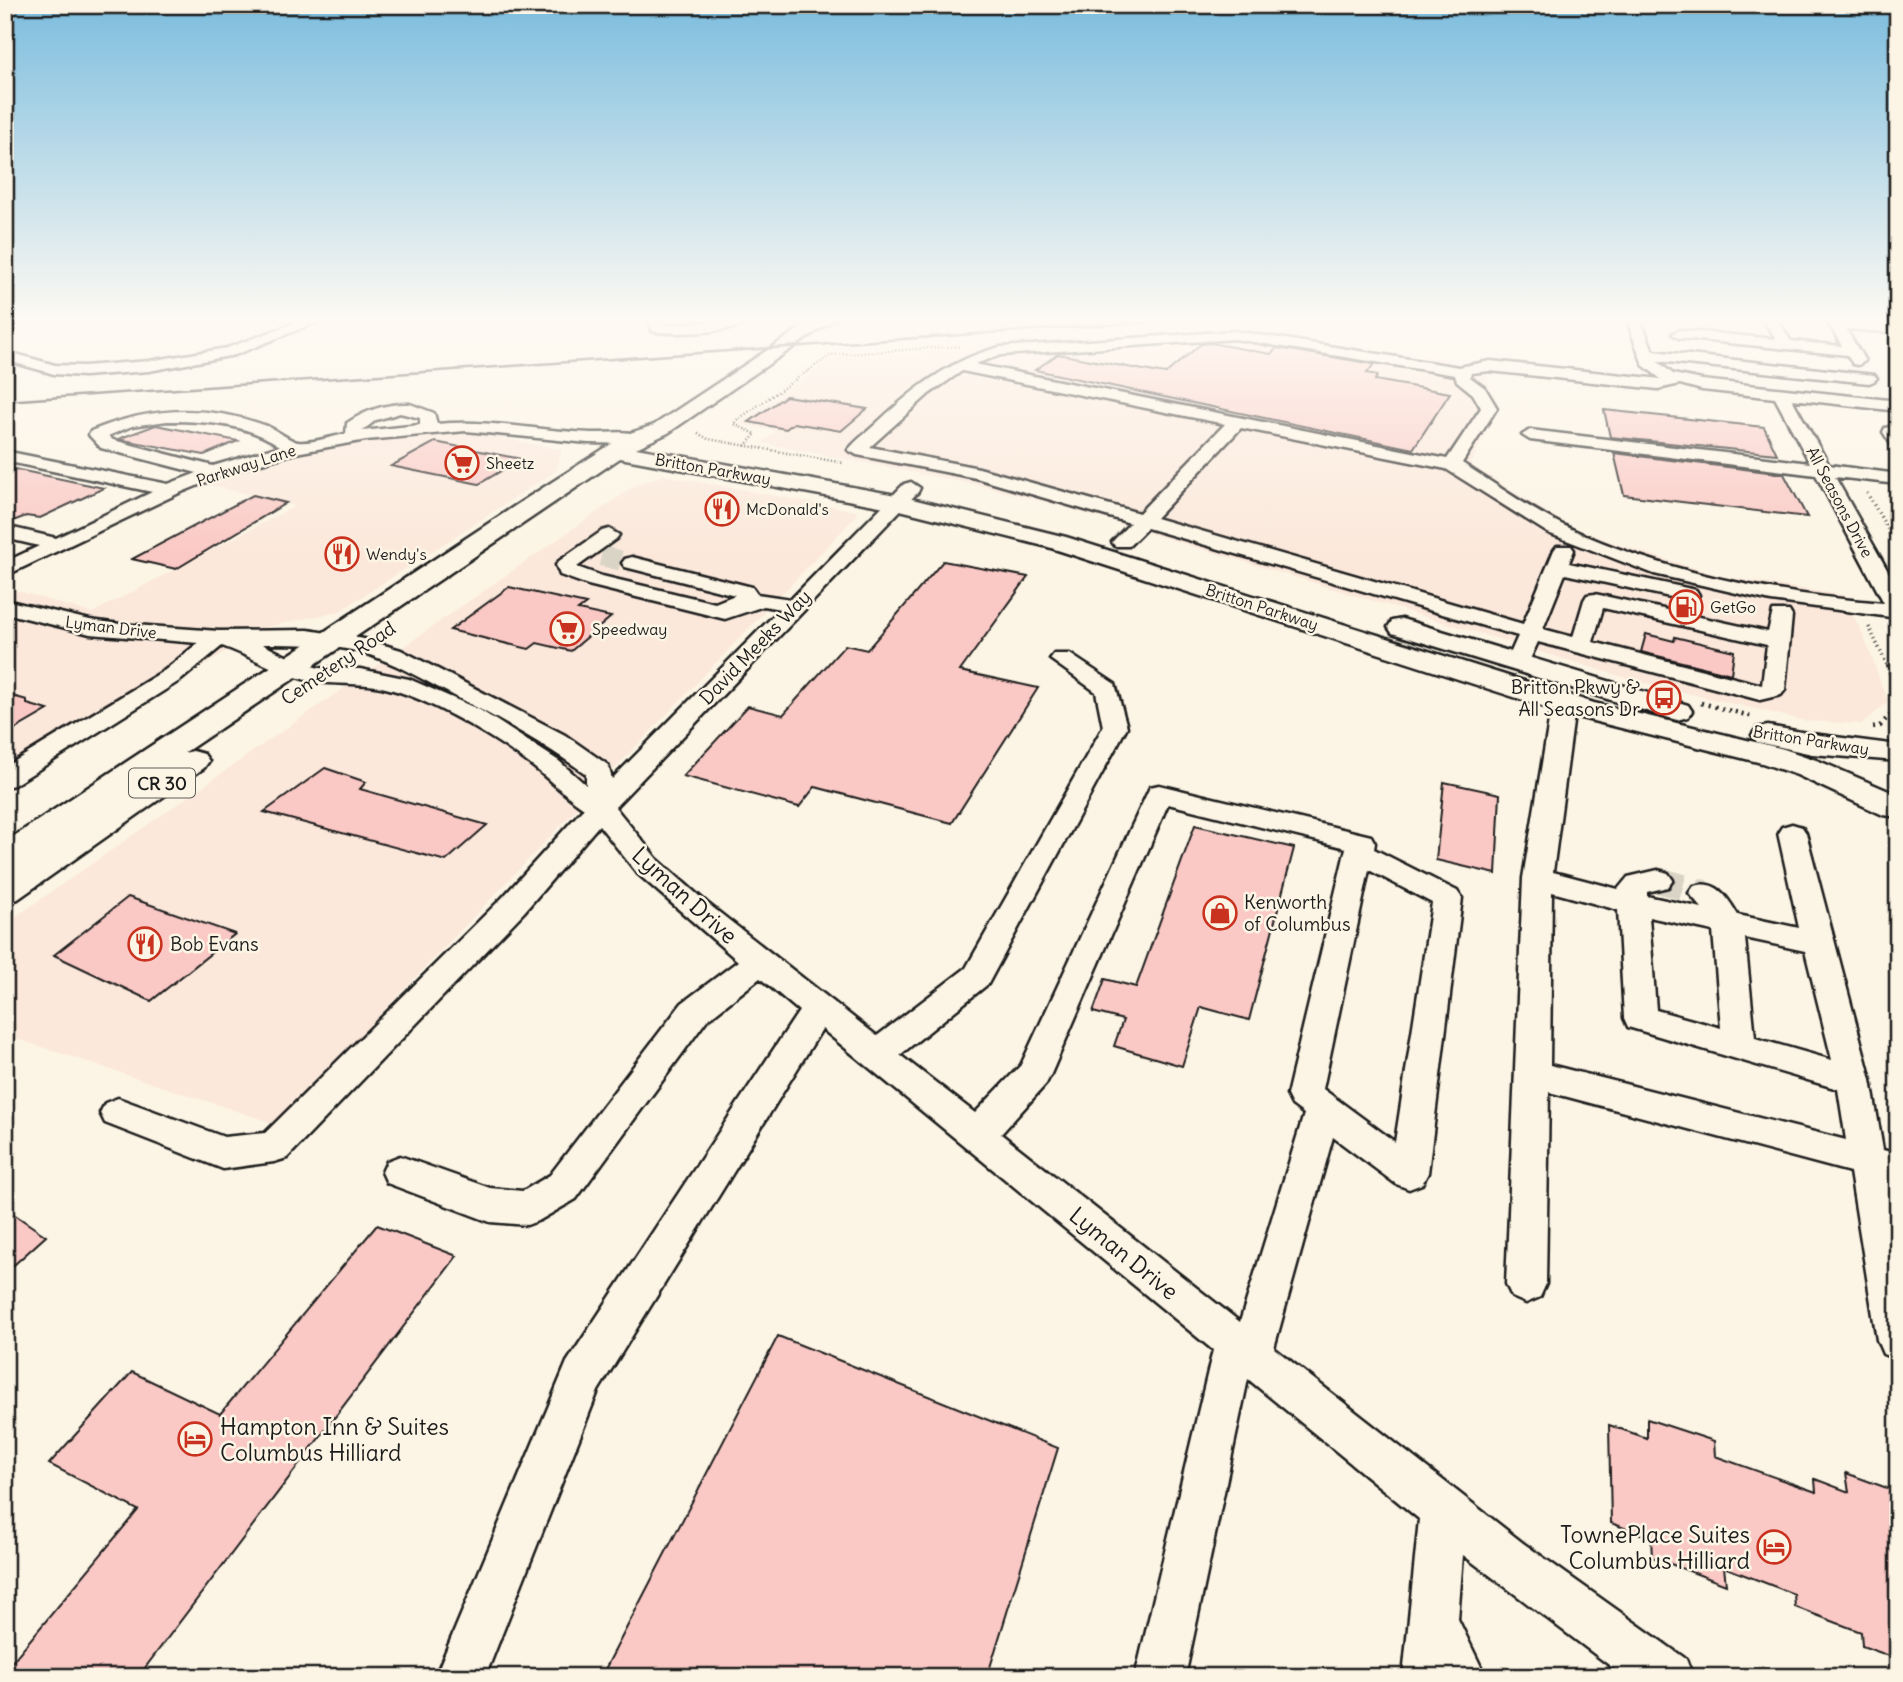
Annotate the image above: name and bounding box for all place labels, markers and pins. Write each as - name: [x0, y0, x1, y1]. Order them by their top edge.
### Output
- supermarket icon: Sheetz: [443, 444, 481, 482]
- place label: Sheetz: [486, 453, 535, 473]
- restaurant icon: McDonald's: [703, 490, 741, 528]
- place label: McDonald's: [746, 499, 829, 519]
- restaurant icon: Wendy's: [323, 535, 361, 573]
- place label: Wendy's: [366, 544, 427, 564]
- fuel station icon: GetGo: [1667, 588, 1705, 626]
- place label: GetGo: [1710, 597, 1756, 617]
- supermarket icon: Speedway: [548, 610, 586, 648]
- place label: Speedway: [592, 619, 667, 639]
- place label: Britton Pkwy & All Seasons Dr: [1511, 675, 1640, 721]
- bus stop icon: Britton Pkwy & All Seasons Dr: [1645, 679, 1683, 717]
- place label: Kenworth of Columbus: [1244, 890, 1351, 936]
- shop icon: Kenworth of Columbus: [1201, 894, 1239, 932]
- restaurant icon: Bob Evans: [126, 925, 164, 963]
- place label: Bob Evans: [170, 932, 259, 956]
- place label: Hampton Inn & Suites Columbus Hilliard: [220, 1412, 449, 1467]
- hotel icon: Hampton Inn & Suites Columbus Hilliard: [176, 1420, 214, 1458]
- place label: TownePlace Suites Columbus Hilliard: [1560, 1520, 1750, 1575]
- hotel icon: TownePlace Suites Columbus Hilliard: [1755, 1528, 1793, 1566]

